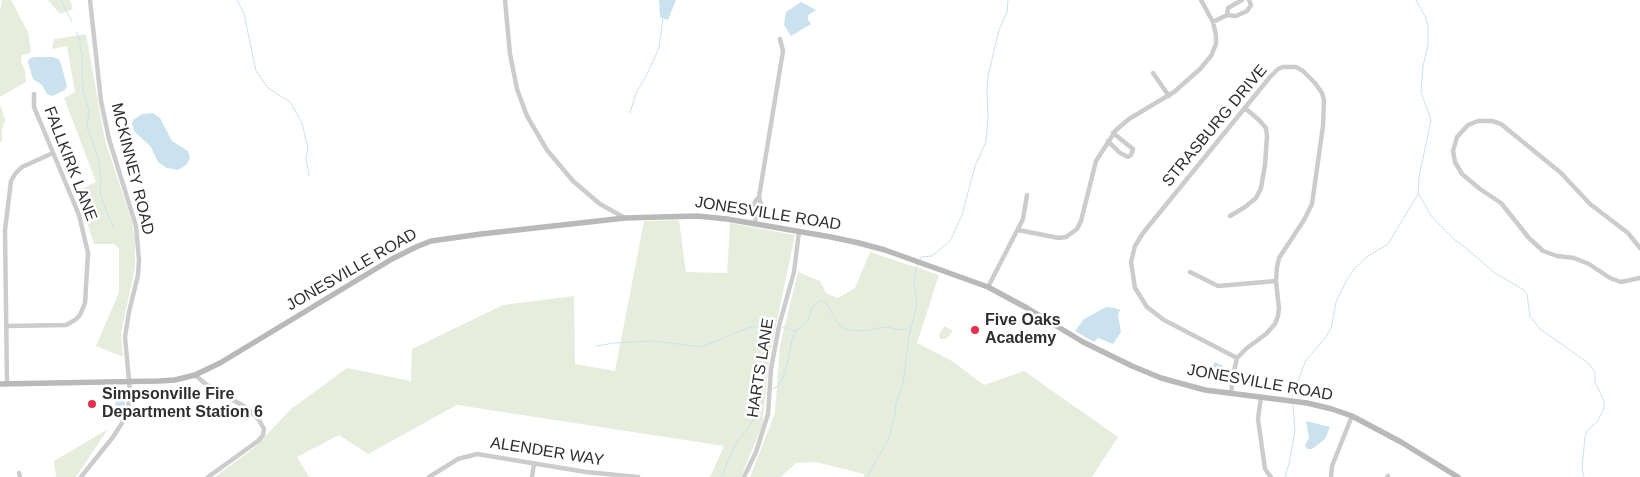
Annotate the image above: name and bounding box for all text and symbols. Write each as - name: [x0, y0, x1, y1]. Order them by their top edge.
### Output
- street label: STRASBURG DRIVE: [1159, 61, 1271, 191]
- street label: MCKINNEY ROAD: [106, 101, 158, 237]
- street label: FALLKIRK LANE: [39, 104, 101, 224]
- street label: JONESVILLE ROAD: [694, 193, 842, 235]
- street label: JONESVILLE ROAD: [283, 225, 421, 315]
- place label: Five Oaks Academy: [985, 311, 1061, 349]
- street label: HARTS LANE: [744, 317, 778, 419]
- marker: Five Oaks Academy: [969, 324, 981, 336]
- street label: JONESVILLE ROAD: [1186, 361, 1334, 405]
- place label: Simpsonville Fire Department Station 6: [102, 385, 263, 423]
- marker: Simpsonville Fire Department Station 6: [86, 398, 98, 410]
- street label: ALENDER WAY: [489, 434, 605, 470]

